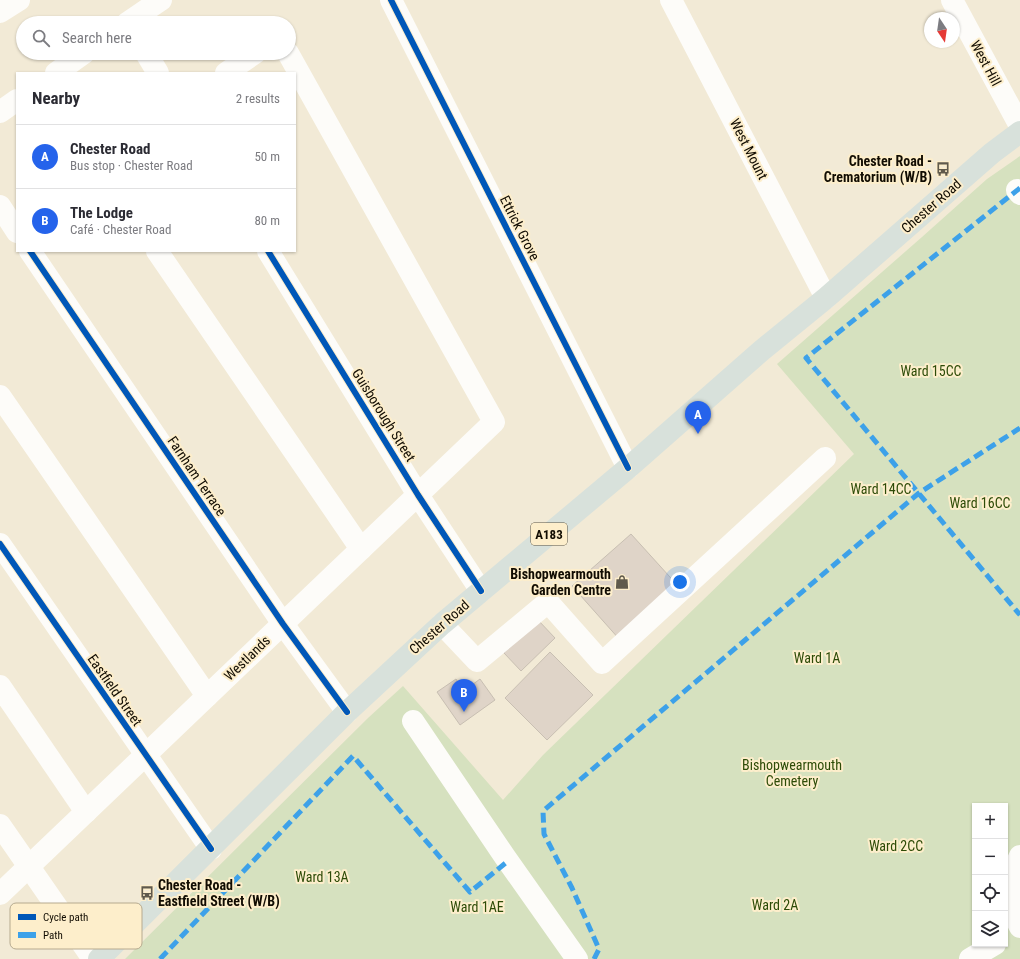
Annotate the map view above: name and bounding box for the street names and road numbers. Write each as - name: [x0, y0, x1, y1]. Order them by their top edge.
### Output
- street label: West Hill: [967, 38, 1005, 88]
- street label: West Mount: [727, 116, 771, 182]
- street label: Chester Road: [898, 176, 964, 236]
- street label: Ettrick Grove: [497, 193, 543, 263]
- street label: Guisborough Street: [349, 366, 419, 464]
- street label: Farnham Terrace: [165, 433, 230, 519]
- road number: A183: [531, 523, 567, 545]
- street label: Chester Road: [406, 597, 472, 657]
- street label: Westlands: [221, 632, 273, 684]
- street label: Eastfield Street: [84, 651, 146, 729]

